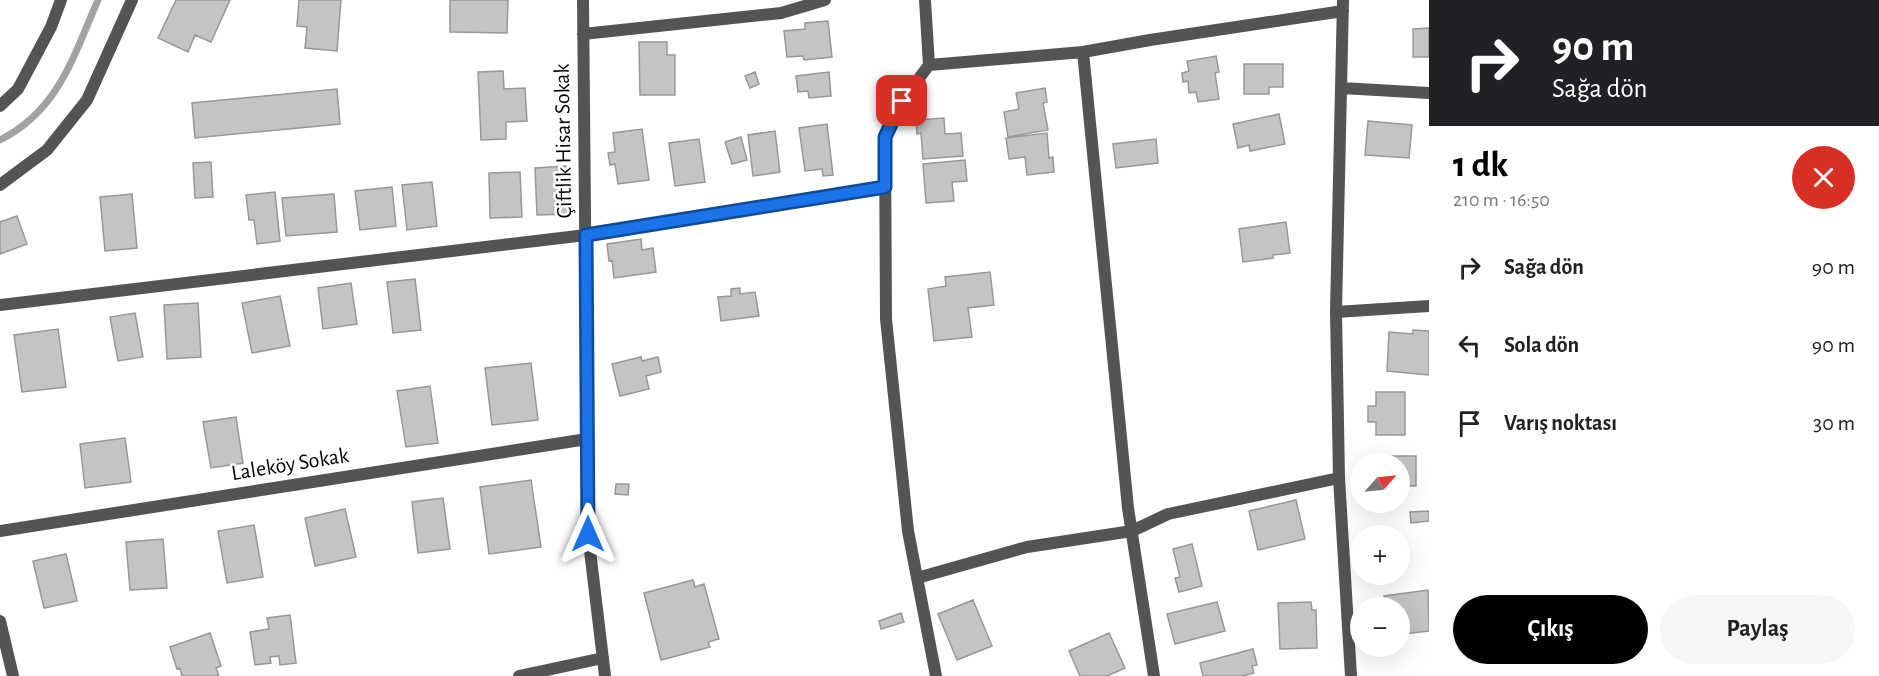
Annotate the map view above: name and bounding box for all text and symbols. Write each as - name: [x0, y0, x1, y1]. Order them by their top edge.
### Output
- icon: right: [1453, 24, 1531, 102]
- text: 90 m: [1552, 26, 1634, 68]
- street label: Çiftlik Hisar Sokak: [551, 63, 575, 219]
- pin: [876, 75, 927, 126]
- text: Sağa dön: [1552, 75, 1647, 102]
- icon: arrive: [885, 84, 918, 117]
- button: close: [1792, 146, 1855, 209]
- text: 1 dk: [1453, 147, 1508, 183]
- text: 210 m · 16:50: [1453, 190, 1550, 210]
- icon: right: [1453, 251, 1486, 284]
- text: Sağa dön: [1504, 256, 1584, 278]
- text: 90 m: [1812, 256, 1855, 278]
- icon: left: [1453, 329, 1486, 362]
- text: Sola dön: [1504, 334, 1579, 356]
- text: 90 m: [1812, 334, 1855, 356]
- icon: arrive: [1453, 407, 1486, 440]
- text: Varış noktası: [1504, 412, 1617, 434]
- text: 30 m: [1813, 412, 1855, 434]
- street label: Laleköy Sokak: [230, 444, 350, 484]
- north arrow: [1350, 453, 1410, 513]
- map controls: [1350, 453, 1410, 657]
- position arrow: [556, 502, 620, 566]
- button: +: [1350, 525, 1410, 585]
- button: Çıkış: [1453, 595, 1648, 664]
- button: Paylaş: [1660, 595, 1855, 664]
- button: −: [1350, 597, 1410, 657]

